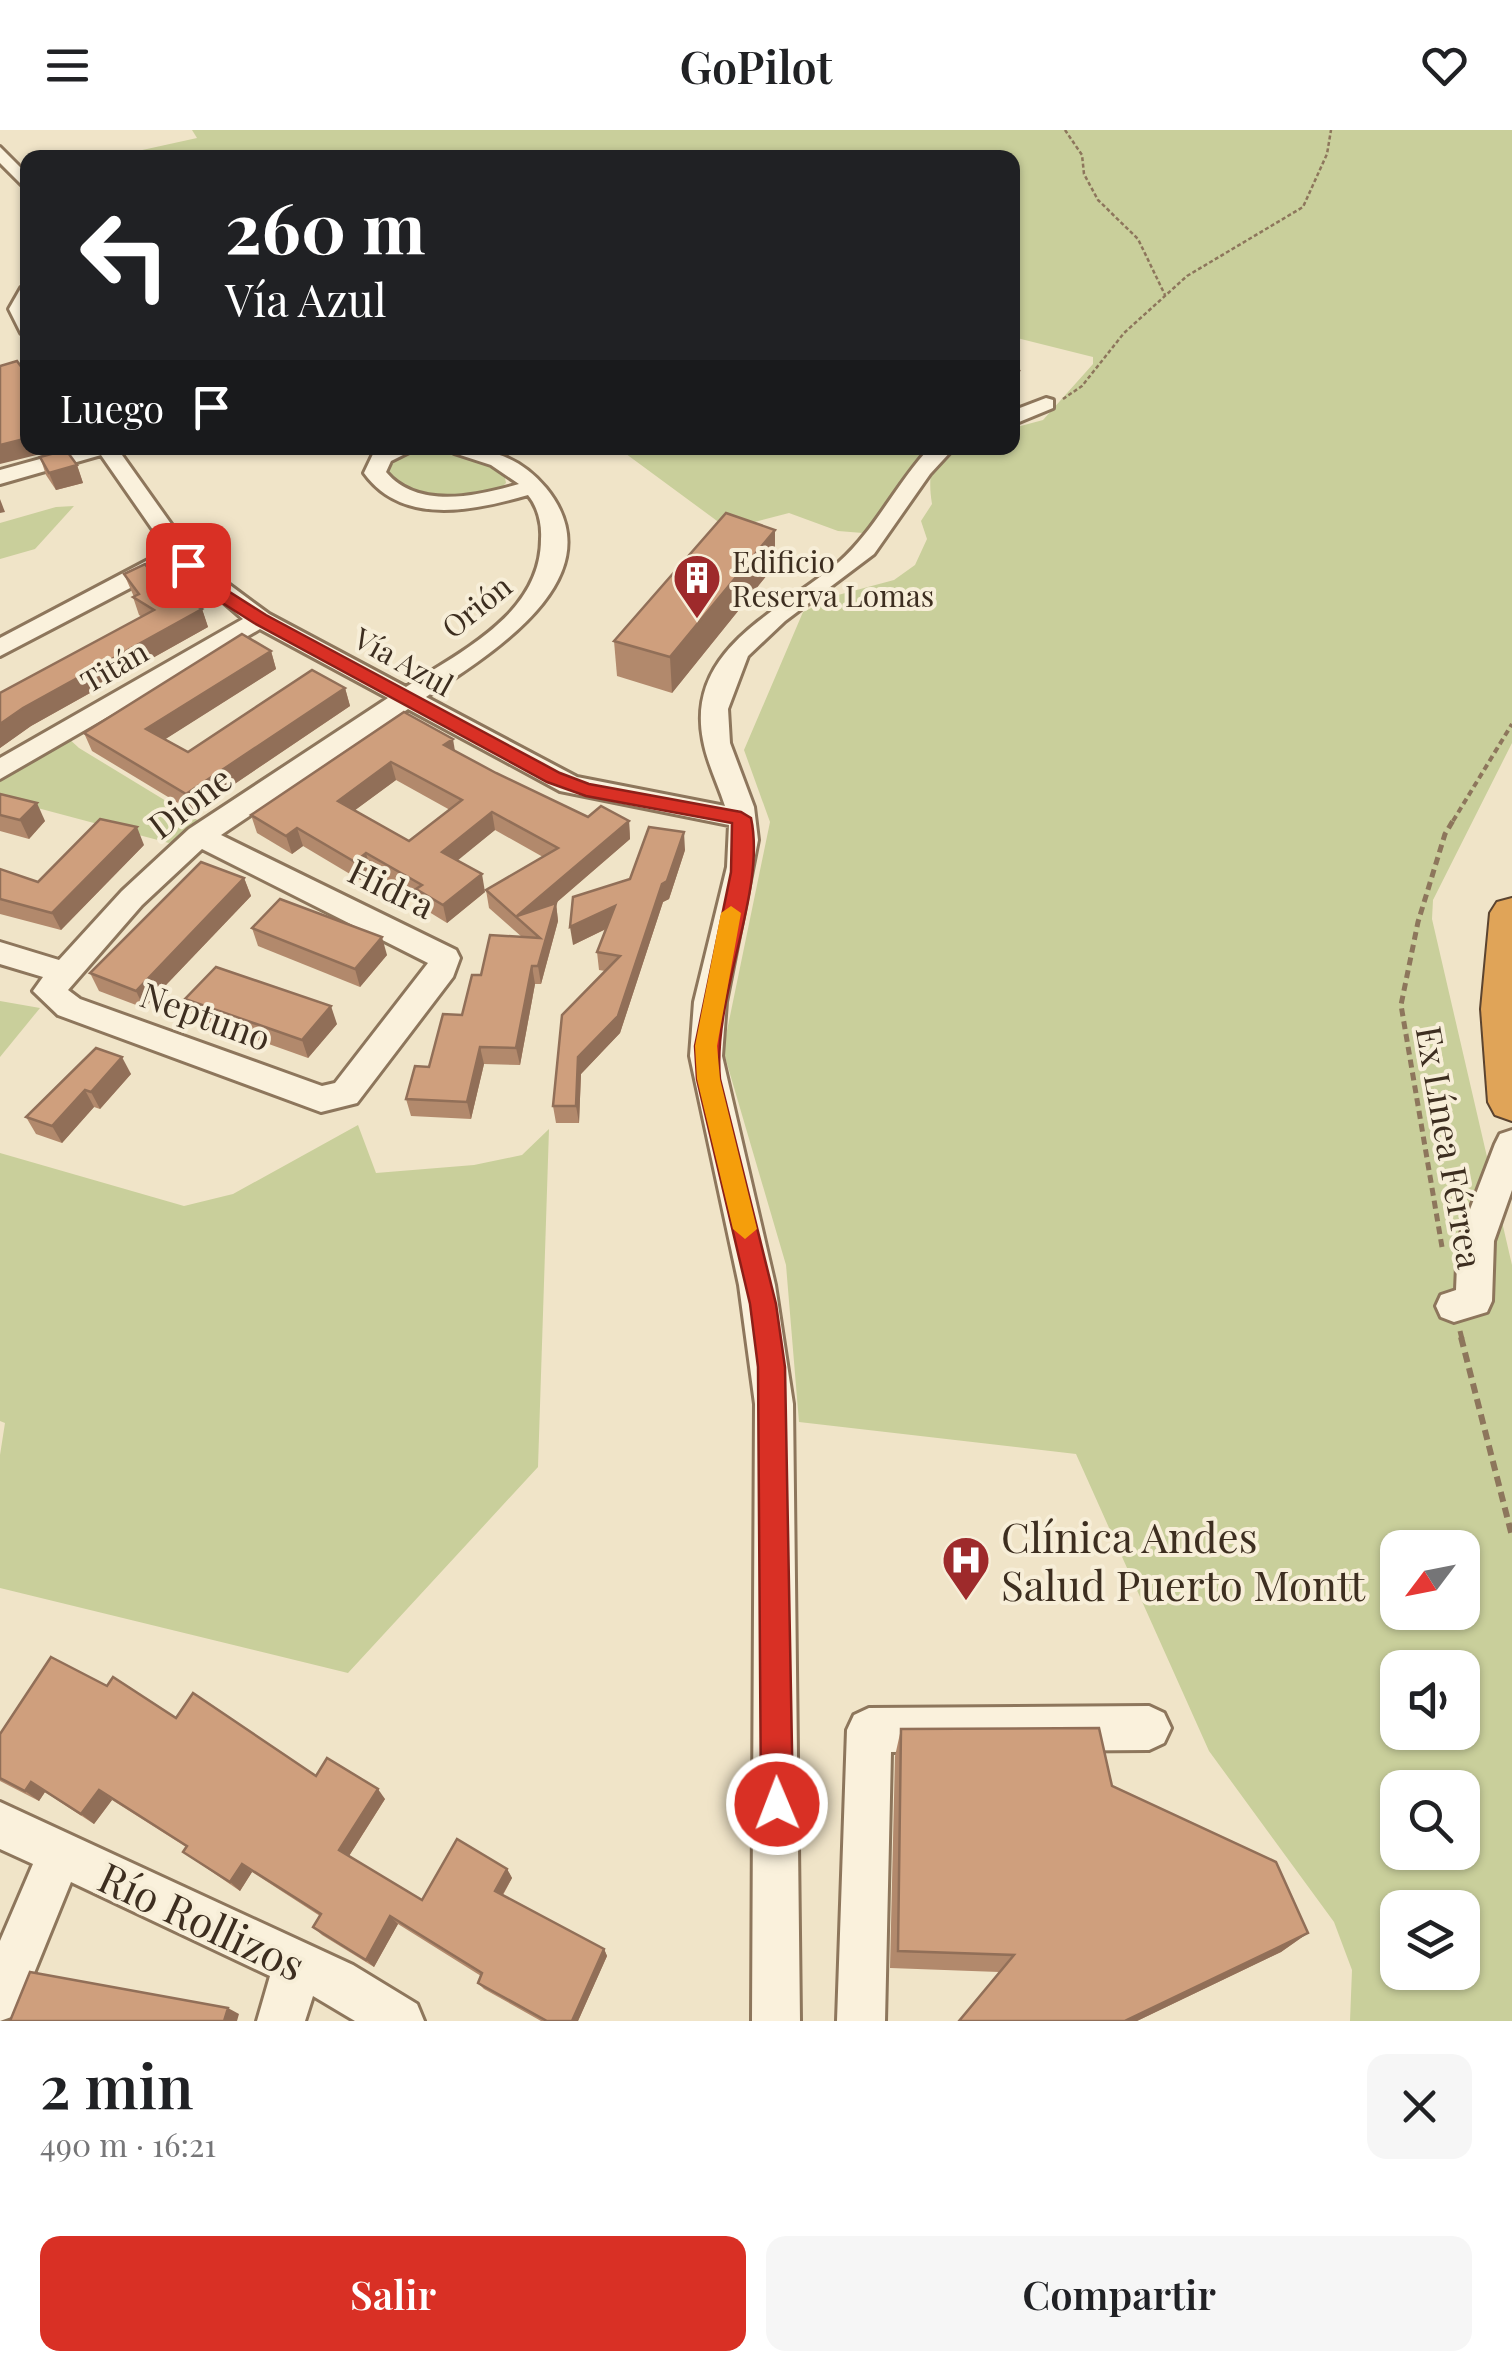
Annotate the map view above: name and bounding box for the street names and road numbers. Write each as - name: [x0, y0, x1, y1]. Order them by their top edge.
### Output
- street label: Orión: [433, 566, 519, 646]
- street label: Vía Azul: [346, 617, 461, 705]
- street label: Titán: [73, 631, 155, 701]
- street label: Dione: [138, 754, 240, 848]
- street label: Hidra: [341, 846, 443, 928]
- street label: Neptuno: [135, 970, 277, 1060]
- street label: Ex Línea Férrea: [1407, 1022, 1496, 1272]
- street label: Río Rollizos: [90, 1848, 314, 1992]

